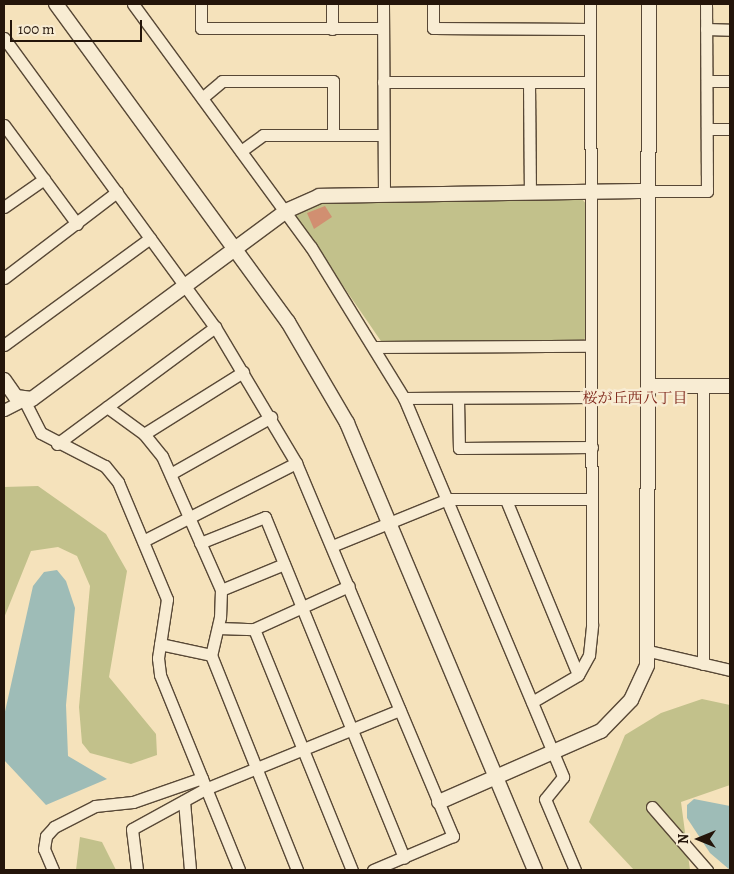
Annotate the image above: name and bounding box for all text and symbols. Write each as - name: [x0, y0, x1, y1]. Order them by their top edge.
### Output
- scale bar: [12, 10, 145, 42]
- text: 100 m: [18, 19, 55, 39]
- district label: 桜が丘西八丁目: [583, 390, 687, 408]
- north arrow: [674, 814, 724, 864]
- text: N: [674, 834, 693, 844]

